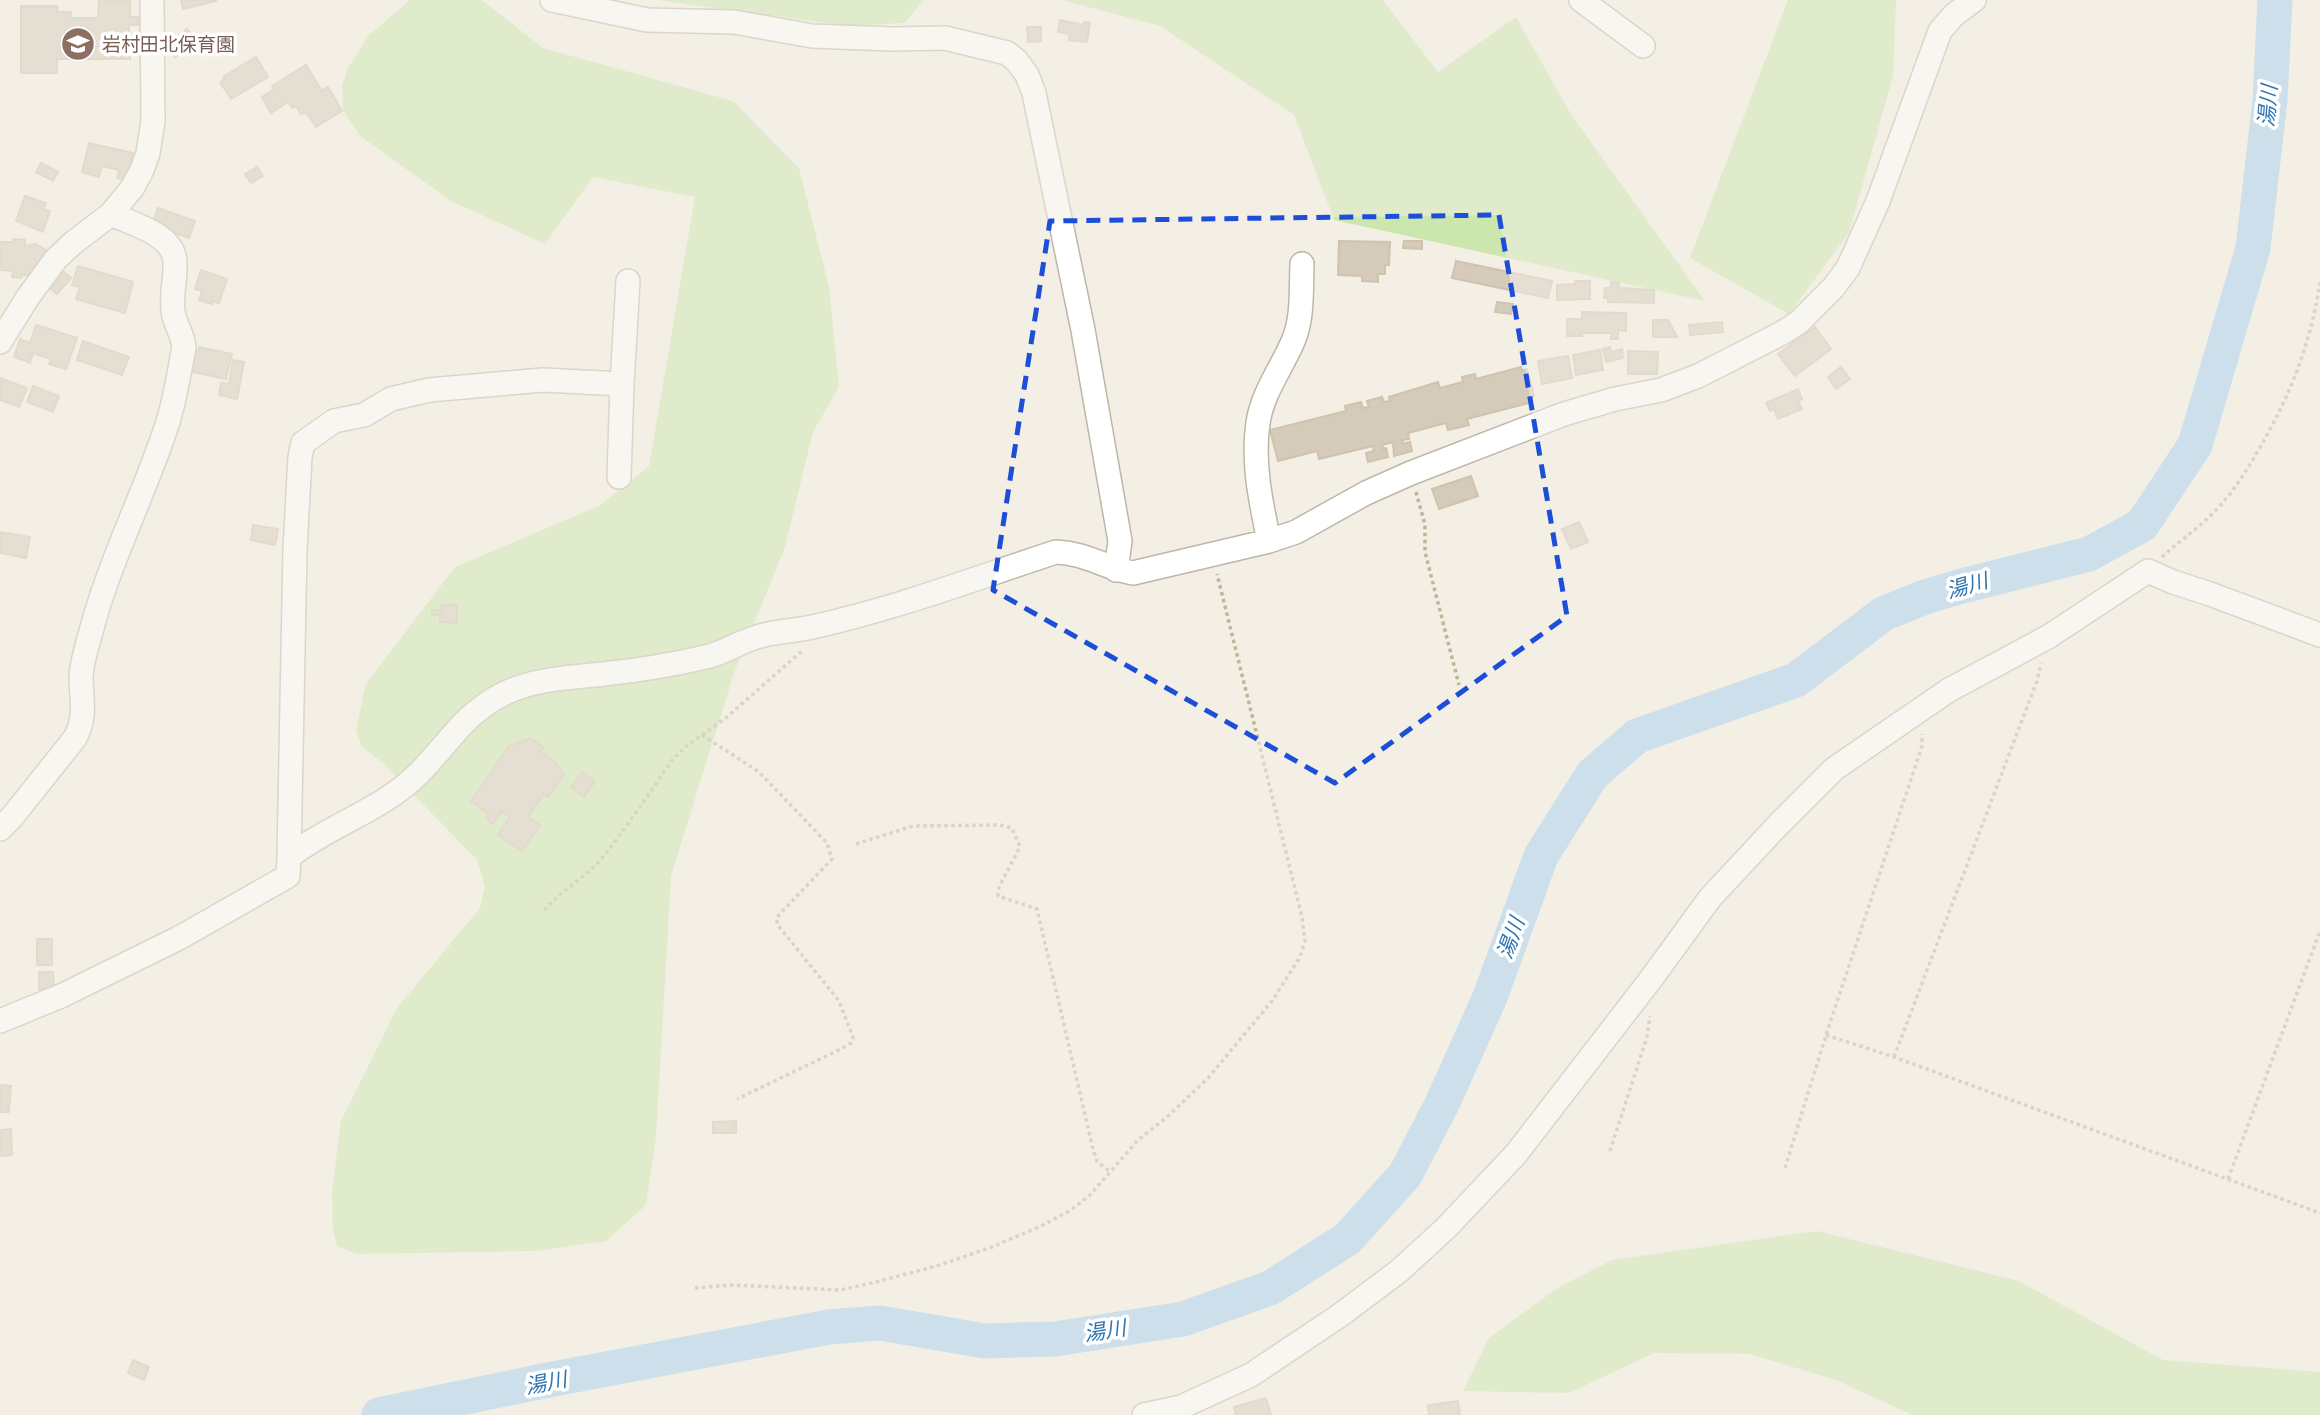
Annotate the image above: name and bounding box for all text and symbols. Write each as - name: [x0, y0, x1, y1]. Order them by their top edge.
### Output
- school or university icon: 岩村田北保育園: [59, 25, 97, 63]
- place label: 岩村田北保育園: [102, 32, 235, 58]
- water label: 湯川: [2252, 82, 2284, 128]
- water label: 湯川: [1943, 566, 1993, 605]
- water label: 湯川: [1491, 912, 1532, 963]
- water label: 湯川: [1082, 1314, 1130, 1348]
- water label: 湯川: [523, 1365, 571, 1401]

